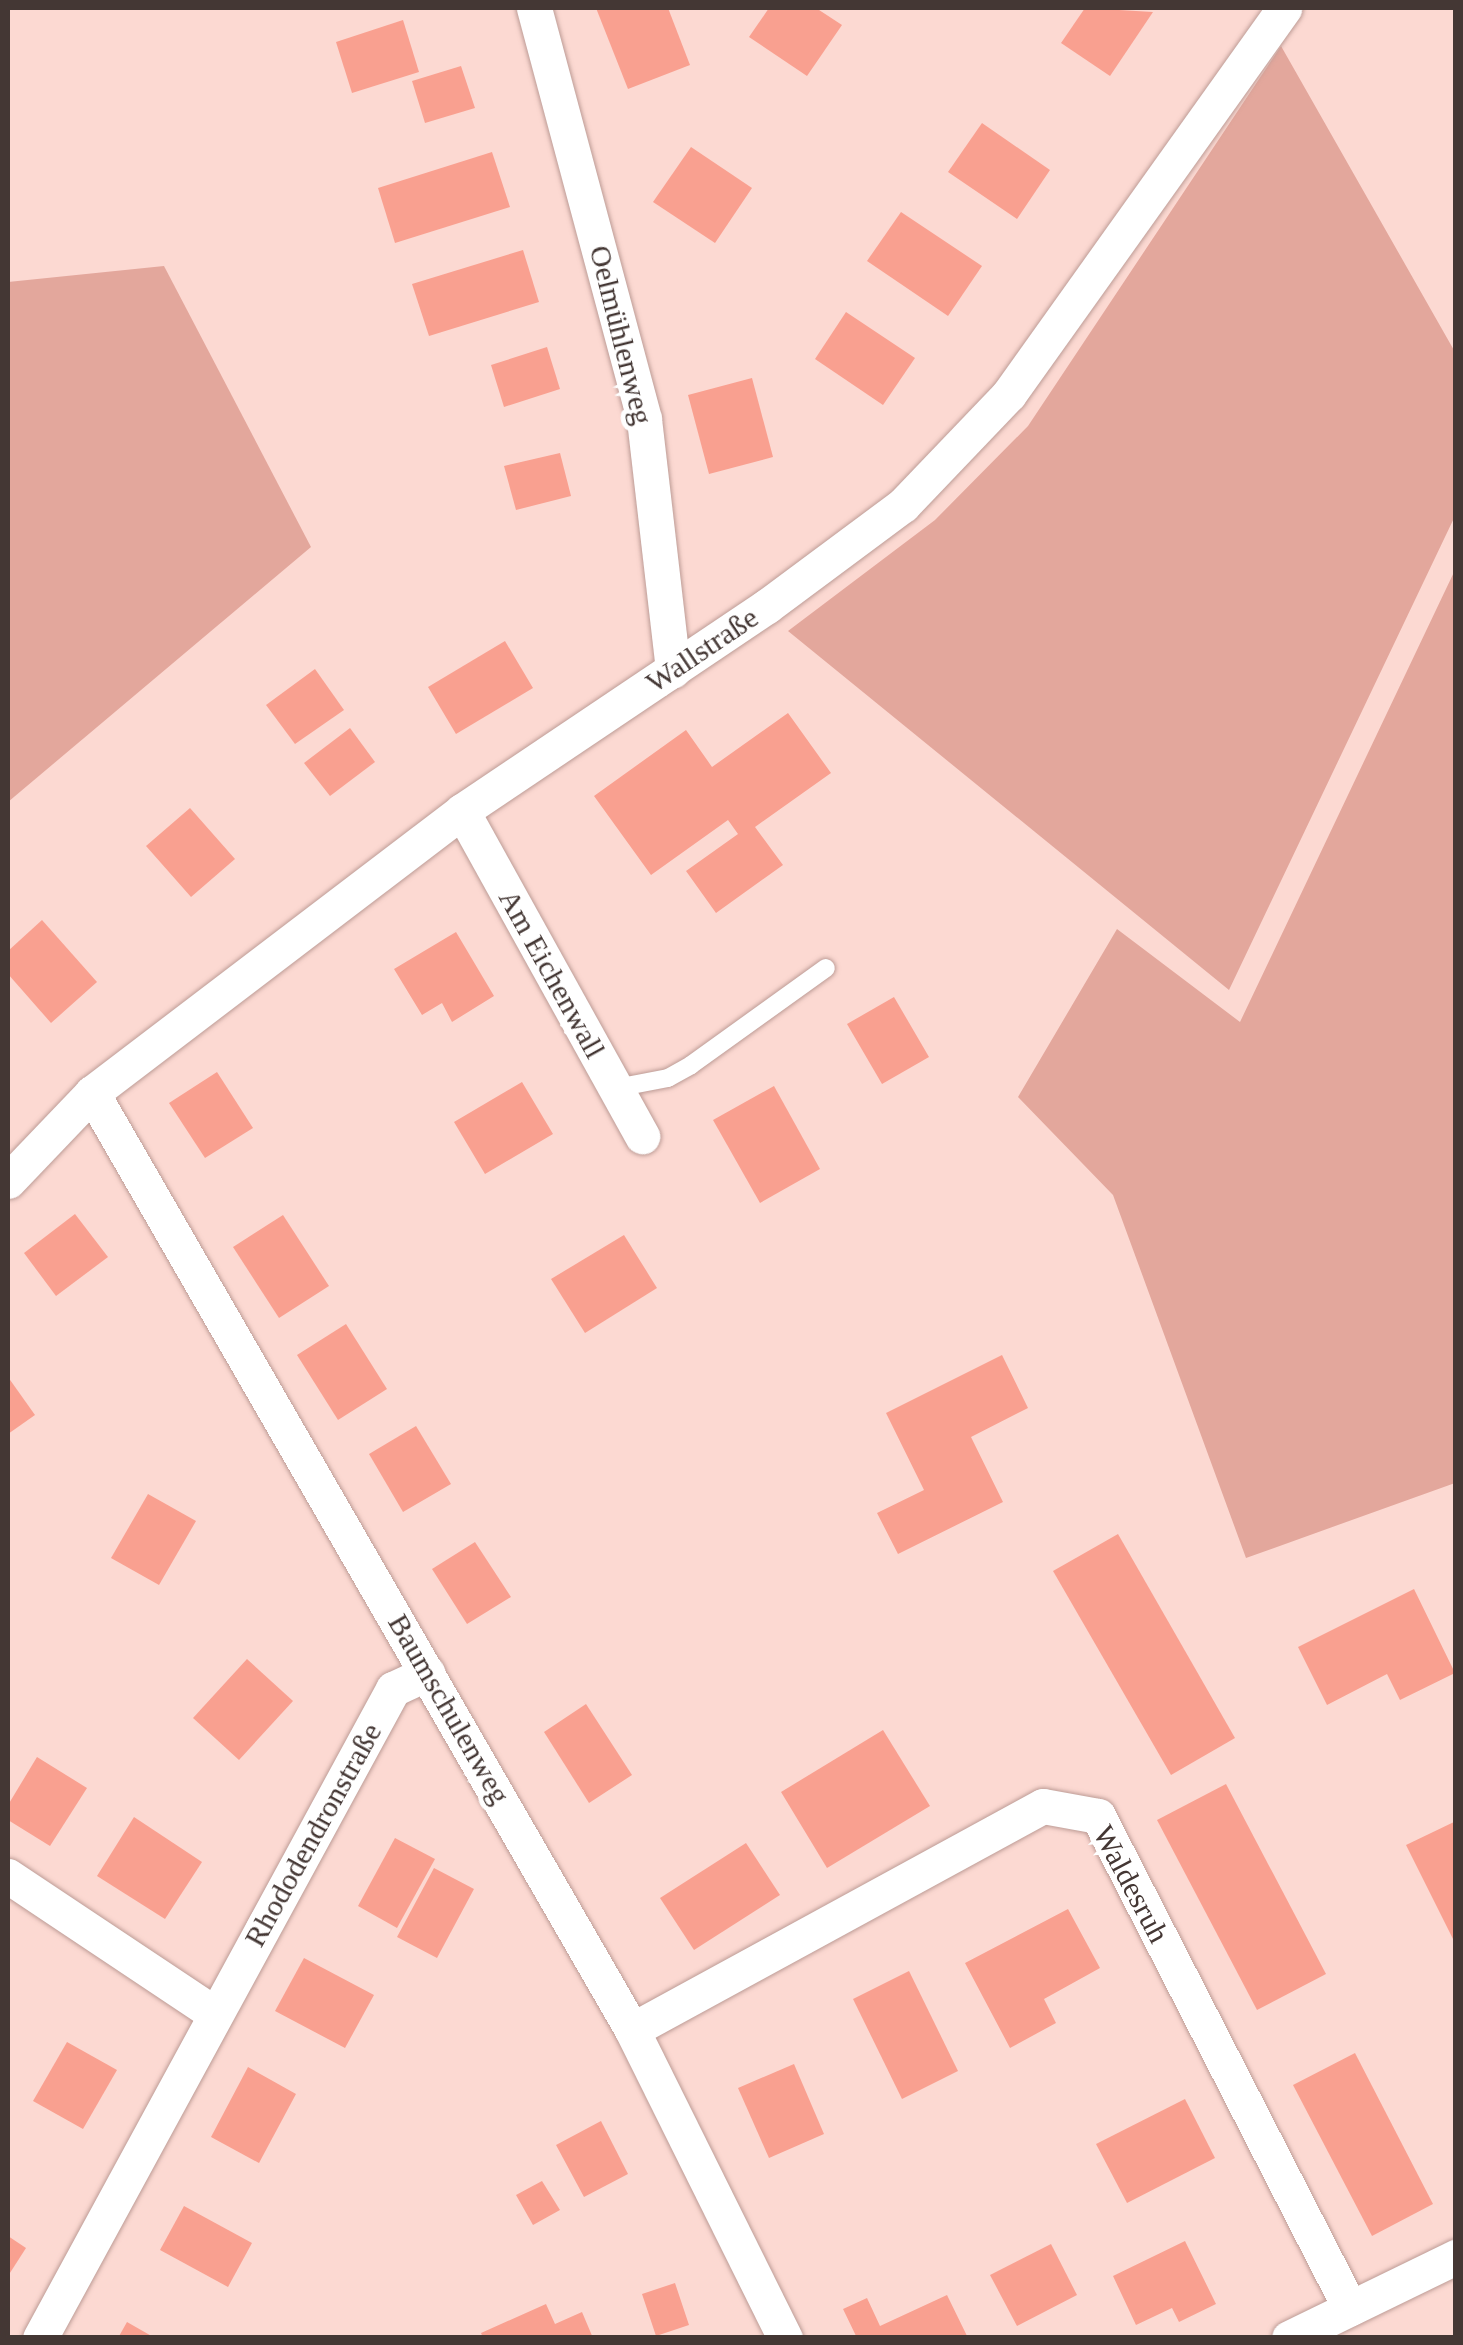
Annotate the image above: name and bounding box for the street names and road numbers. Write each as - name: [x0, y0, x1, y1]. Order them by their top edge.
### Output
- street label: Oelmühlenweg: [581, 242, 661, 428]
- street label: Wallstraße: [639, 599, 765, 701]
- street label: Am Eichenwall: [491, 883, 613, 1065]
- street label: Baumschulenweg: [380, 1608, 518, 1810]
- street label: Rhododendronstraße: [237, 1717, 389, 1953]
- street label: Waldesruh: [1085, 1819, 1177, 1949]

